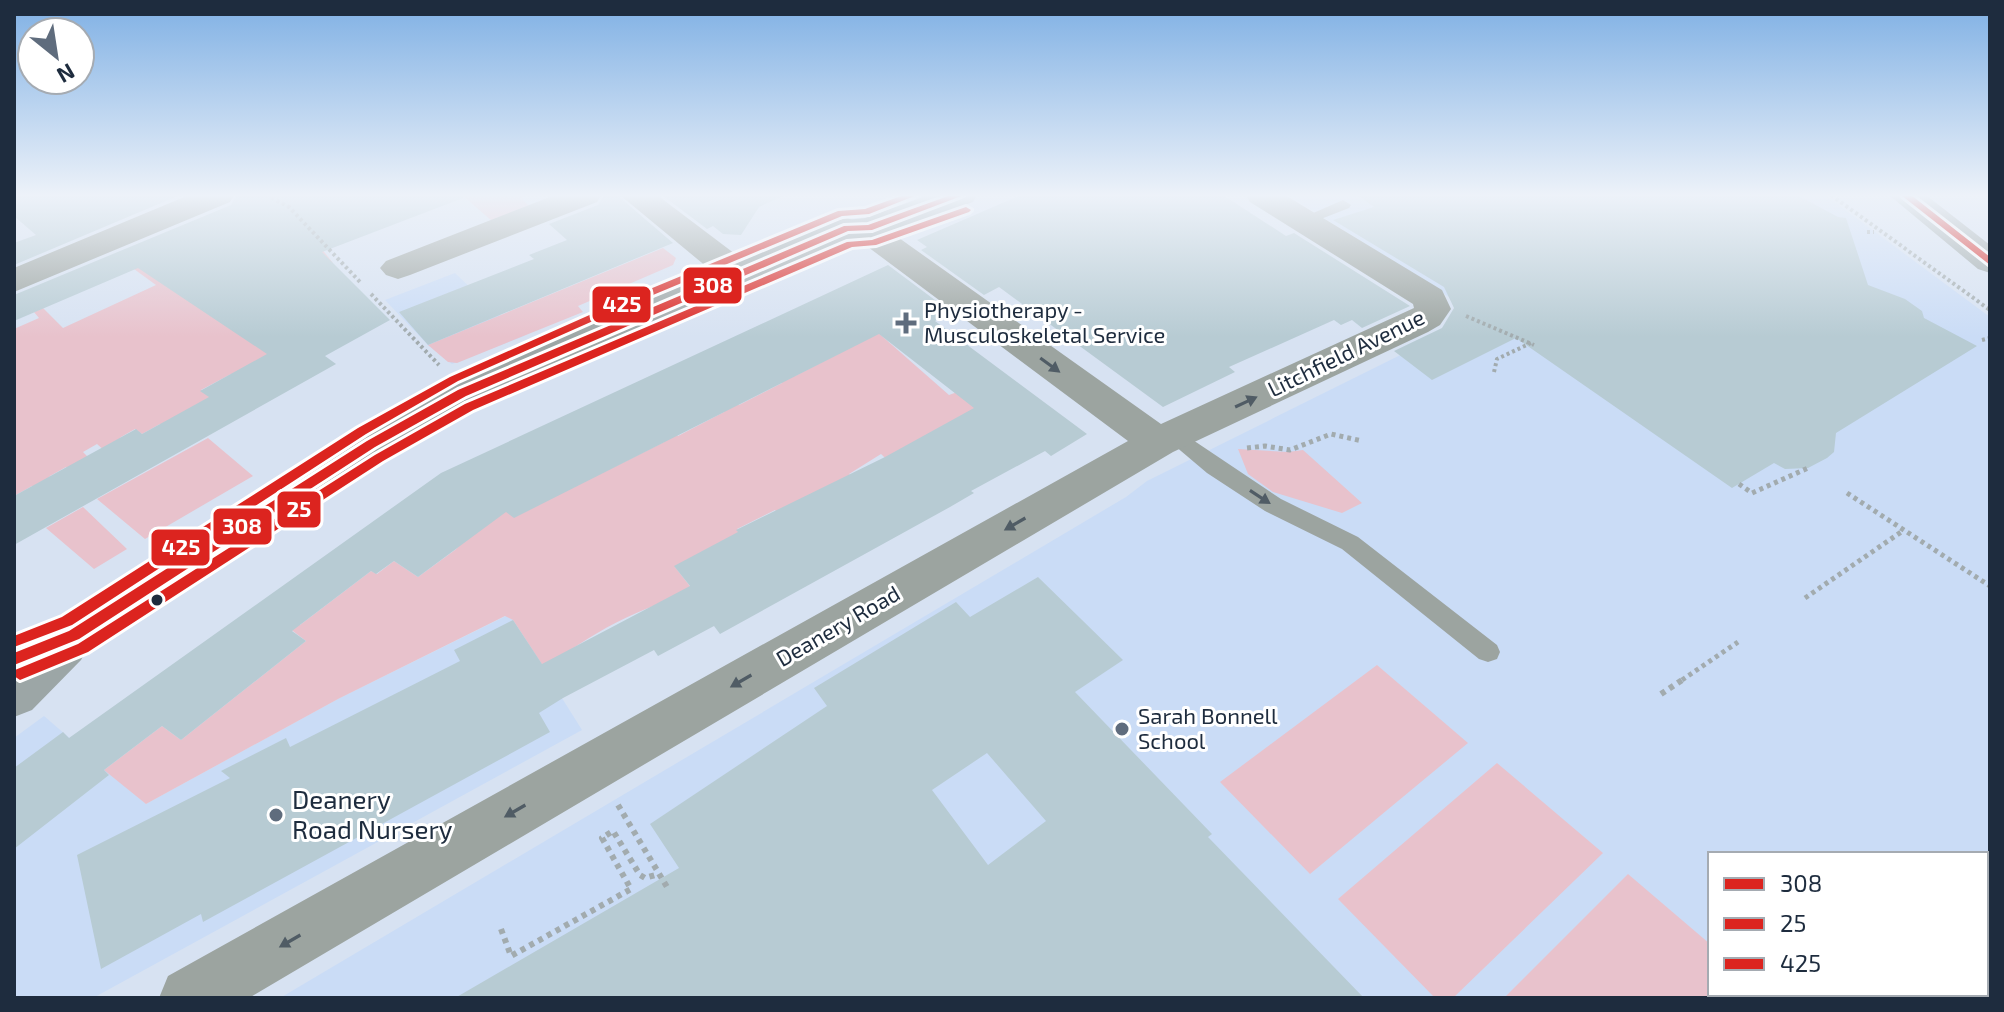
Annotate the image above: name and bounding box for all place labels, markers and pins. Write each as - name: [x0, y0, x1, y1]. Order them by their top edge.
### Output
- place label: Physiotherapy - Musculoskeletal Service: [924, 296, 1165, 347]
- marker: Physiotherapy - Musculoskeletal Service: [895, 312, 917, 334]
- unlabelled marker: [149, 592, 165, 608]
- place label: Sarah Bonnell School: [1138, 702, 1278, 753]
- marker: Sarah Bonnell School: [1113, 720, 1131, 738]
- place label: Deanery Road Nursery: [292, 783, 453, 844]
- marker: Deanery Road Nursery: [267, 806, 285, 824]

